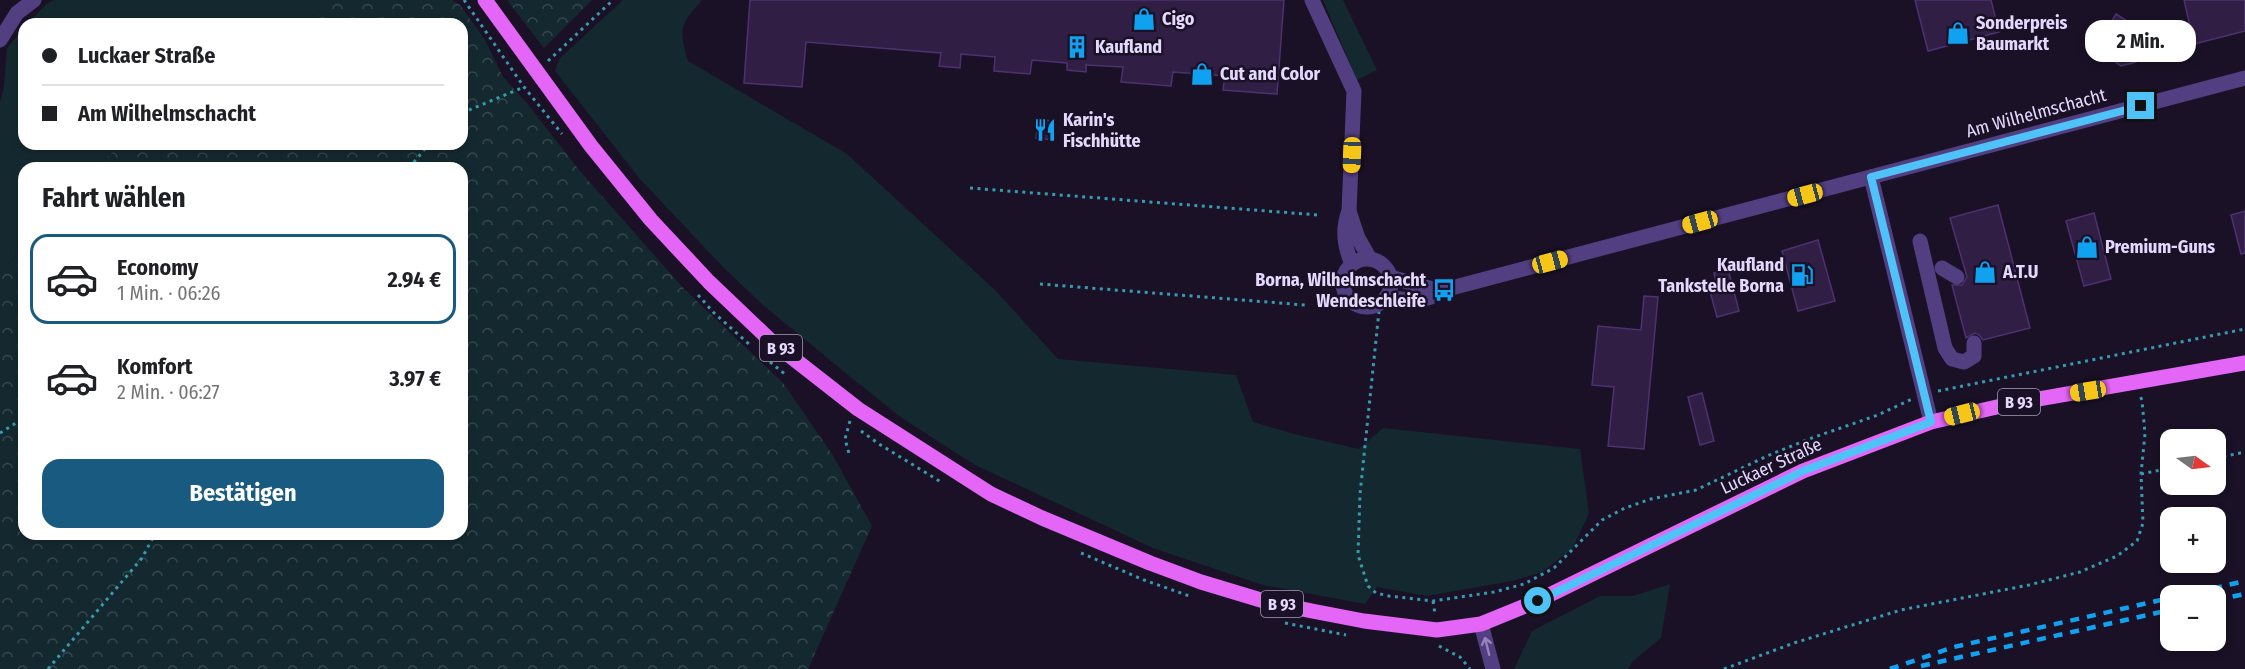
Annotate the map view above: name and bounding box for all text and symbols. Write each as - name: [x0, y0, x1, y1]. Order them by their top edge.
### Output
- shop icon: Cigo: [1131, 6, 1157, 32]
- place label: Cigo: [1162, 8, 1195, 30]
- place label: Sonderpreis Baumarkt: [1976, 12, 2068, 55]
- callout: 2 Min.: [2086, 19, 2196, 61]
- shop icon: Sonderpreis Baumarkt: [1945, 20, 1971, 46]
- text: 2 Min.: [2116, 29, 2165, 53]
- building icon: Kaufland: [1064, 34, 1090, 60]
- place label: Kaufland: [1095, 36, 1162, 58]
- text: Luckaer Straße: [78, 42, 215, 69]
- shop icon: Cut and Color: [1189, 61, 1215, 87]
- place label: Cut and Color: [1220, 63, 1321, 85]
- street label: Am Wilhelmschacht: [1964, 84, 2109, 142]
- route end: [2127, 92, 2154, 119]
- text: Am Wilhelmschacht: [78, 100, 256, 127]
- place label: Karin's Fischhütte: [1063, 109, 1141, 152]
- restaurant icon: Karin's Fischhütte: [1032, 117, 1058, 143]
- car: [1342, 137, 1362, 173]
- text: Fahrt wählen: [42, 182, 186, 214]
- car: [1785, 182, 1825, 208]
- car: [1680, 209, 1720, 235]
- shop icon: Premium-Guns: [2074, 234, 2100, 260]
- place label: Premium-Guns: [2105, 236, 2215, 258]
- car: [1530, 249, 1570, 275]
- icon: car: [45, 252, 99, 306]
- text: Economy: [117, 254, 198, 281]
- place label: Kaufland Tankstelle Borna: [1658, 254, 1784, 297]
- shop icon: A.T.U: [1972, 259, 1998, 285]
- place label: A.T.U: [2002, 261, 2038, 283]
- fuel station icon: Kaufland Tankstelle Borna: [1789, 262, 1815, 288]
- text: 2.94 €: [387, 266, 441, 293]
- place label: Borna, Wilhelmschacht Wendeschleife: [1255, 269, 1427, 312]
- bus stop icon: Borna, Wilhelmschacht Wendeschleife: [1431, 277, 1457, 303]
- text: 1 Min. · 06:26: [117, 281, 221, 305]
- road number: B 93: [760, 335, 802, 361]
- icon: car: [45, 351, 99, 405]
- text: Komfort: [117, 353, 192, 380]
- text: 3.97 €: [389, 365, 441, 392]
- car: [2069, 379, 2107, 403]
- text: 2 Min. · 06:27: [117, 380, 220, 404]
- road number: B 93: [1998, 389, 2040, 415]
- car: [1942, 401, 1982, 427]
- north arrow: [2160, 429, 2226, 495]
- map controls: [2160, 429, 2226, 651]
- street label: Luckaer Straße: [1717, 433, 1825, 499]
- button: Bestätigen: [42, 459, 444, 528]
- button: +: [2160, 507, 2226, 573]
- button: −: [2160, 585, 2226, 651]
- route start: [1524, 587, 1551, 614]
- road number: B 93: [1261, 591, 1303, 617]
- one-way arrow: [1481, 637, 1493, 656]

